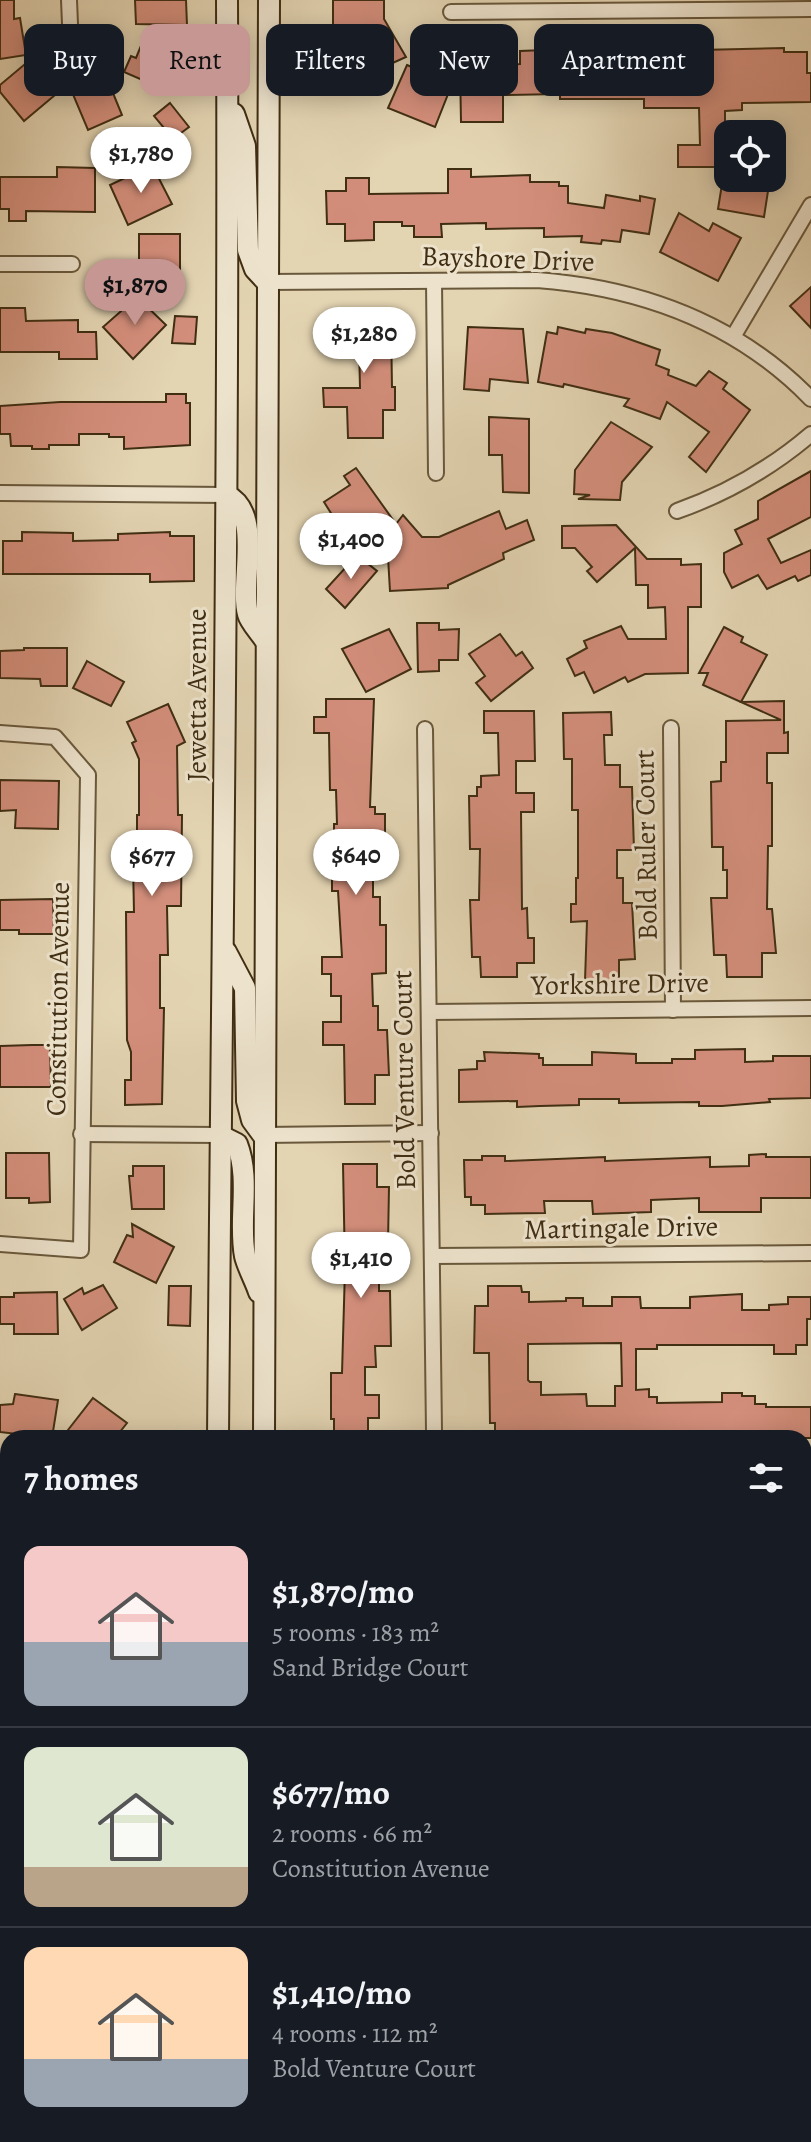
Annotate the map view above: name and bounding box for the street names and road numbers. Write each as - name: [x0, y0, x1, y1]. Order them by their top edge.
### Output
- street label: Bayshore Drive: [421, 237, 595, 281]
- street label: Jewetta Avenue: [178, 609, 216, 781]
- street label: Bold Ruler Court: [625, 749, 667, 941]
- street label: Constitution Avenue: [37, 881, 79, 1117]
- street label: Yorkshire Drive: [530, 963, 709, 1005]
- street label: Bold Venture Court: [383, 970, 425, 1190]
- street label: Martingale Drive: [524, 1207, 718, 1249]

